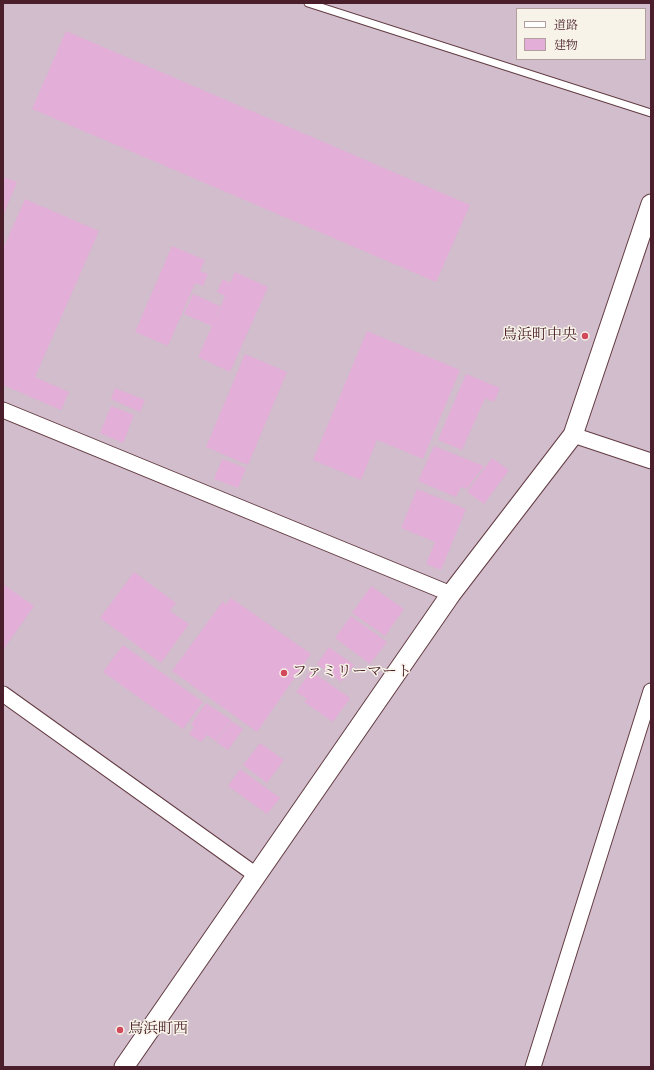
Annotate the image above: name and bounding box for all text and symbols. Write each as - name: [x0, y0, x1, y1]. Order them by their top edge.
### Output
- legend: [516, 8, 646, 60]
- text: 道路: [554, 17, 578, 33]
- text: 建物: [554, 37, 578, 53]
- place label: 鳥浜町中央: [502, 327, 577, 345]
- marker: 鳥浜町中央: [580, 331, 590, 341]
- place label: ファミリーマート: [292, 664, 412, 682]
- marker: ファミリーマート: [279, 668, 289, 678]
- place label: 鳥浜町西: [128, 1021, 188, 1039]
- marker: 鳥浜町西: [115, 1025, 125, 1035]

